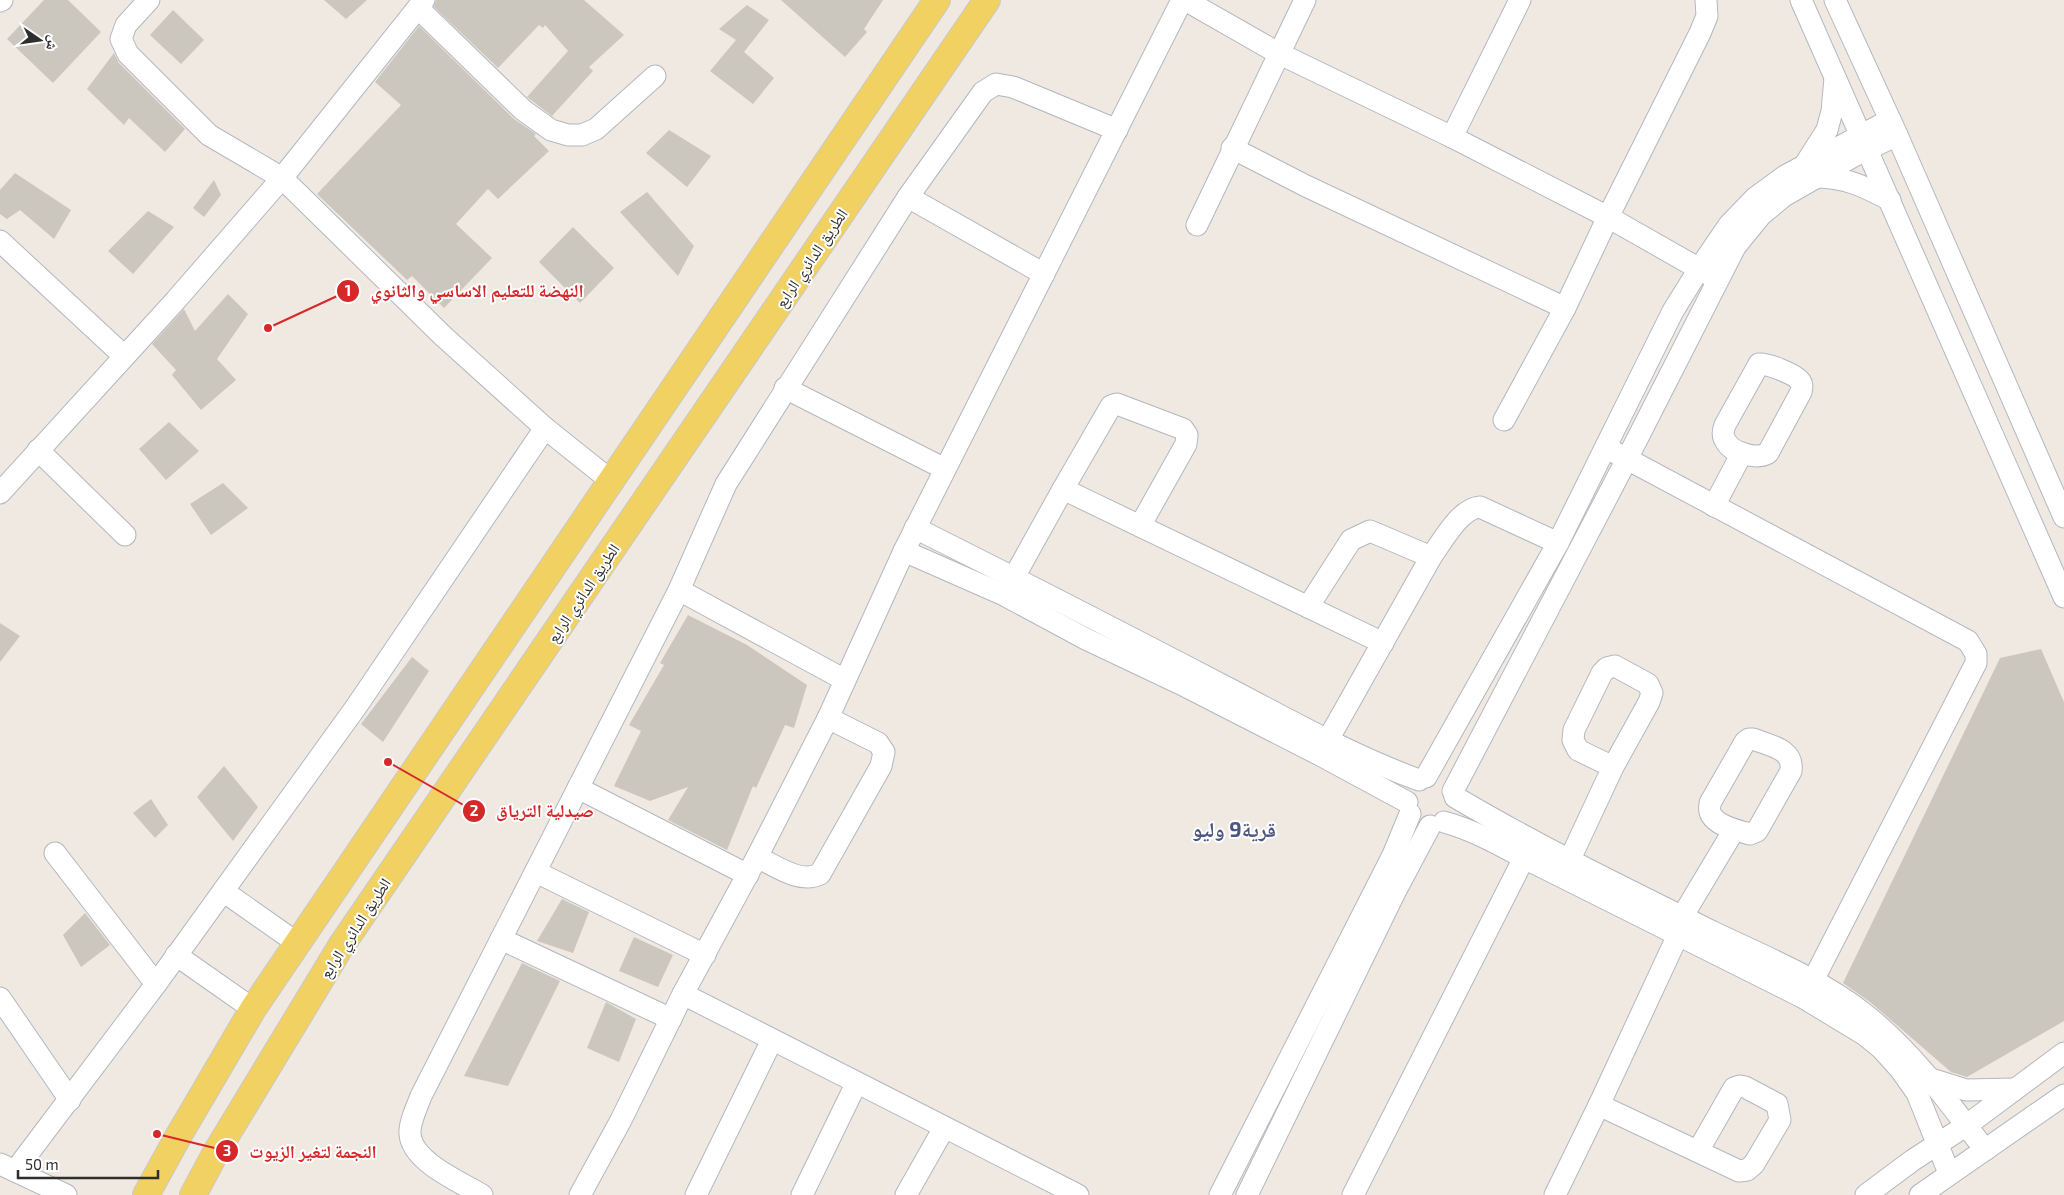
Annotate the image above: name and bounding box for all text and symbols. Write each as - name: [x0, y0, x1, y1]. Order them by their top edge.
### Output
- north arrow: [15, 15, 65, 65]
- text: ش: [42, 34, 63, 52]
- street label: الطريق الدائري الرابع: [770, 205, 854, 313]
- callout: النهضة للتعليم الاساسي والثانوي: [335, 275, 593, 308]
- text: النهضة للتعليم الاساسي والثانوي: [371, 279, 584, 305]
- text: 1: [345, 281, 351, 299]
- street label: الطريق الدائري الرابع: [542, 540, 626, 648]
- callout: صيدلية الترياق: [461, 795, 604, 828]
- text: صيدلية الترياق: [496, 799, 594, 822]
- text: 2: [470, 801, 479, 819]
- district label: قرية9 وليو: [1192, 816, 1276, 842]
- street label: الطريق الدائري الرابع: [315, 874, 397, 984]
- callout: النجمة لتغير الزيوت: [214, 1135, 387, 1168]
- text: النجمة لتغير الزيوت: [249, 1140, 377, 1162]
- text: 3: [223, 1141, 231, 1159]
- scale bar: [18, 1148, 158, 1180]
- text: 50 m: [25, 1155, 59, 1173]

